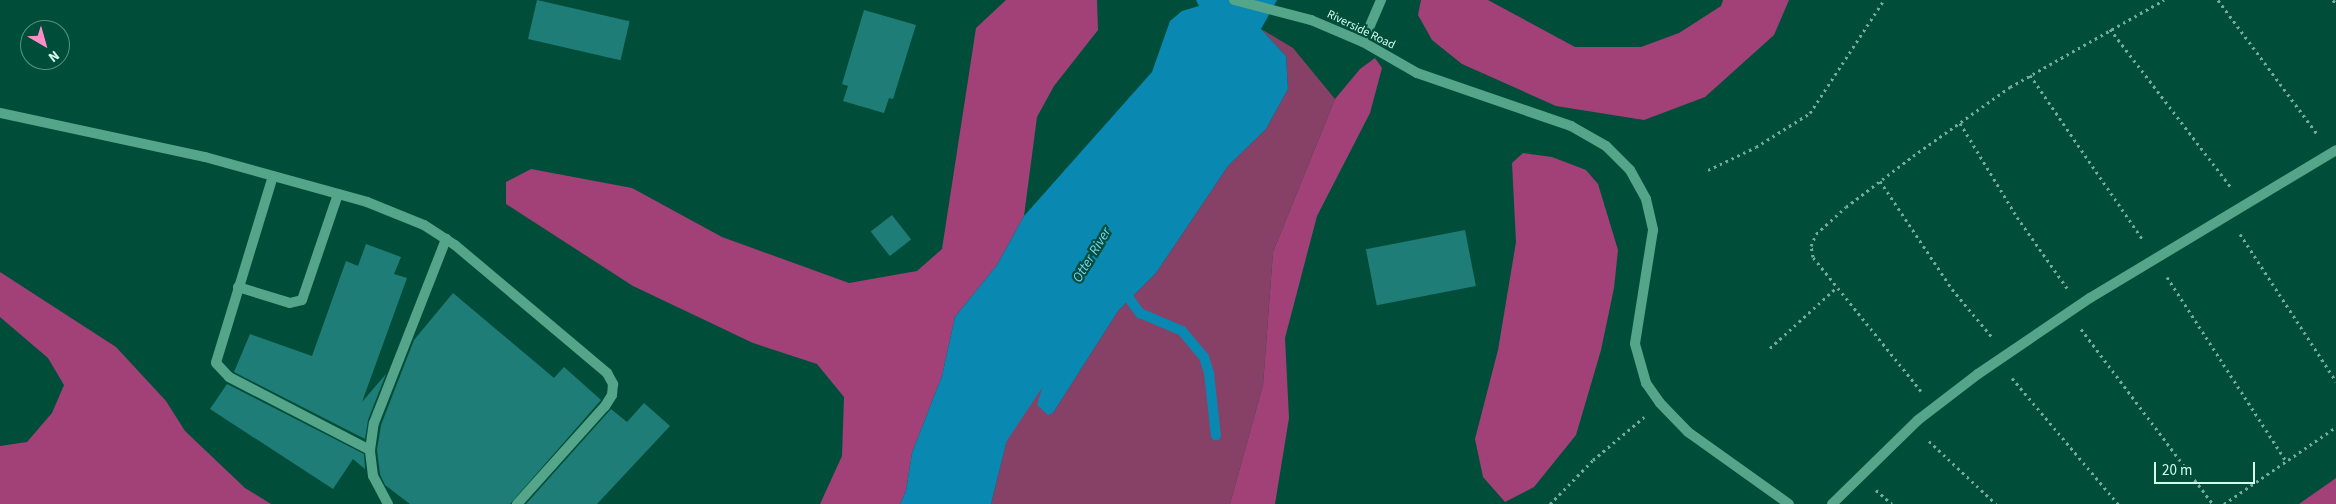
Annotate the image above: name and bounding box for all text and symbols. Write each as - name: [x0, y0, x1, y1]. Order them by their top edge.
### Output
- street label: Riverside Road: [1325, 7, 1397, 53]
- north arrow: [20, 20, 70, 70]
- text: N: [44, 45, 63, 67]
- water label: Otter River: [1069, 225, 1115, 285]
- scale bar: [2156, 452, 2257, 484]
- text: 20 m: [2162, 460, 2192, 481]

